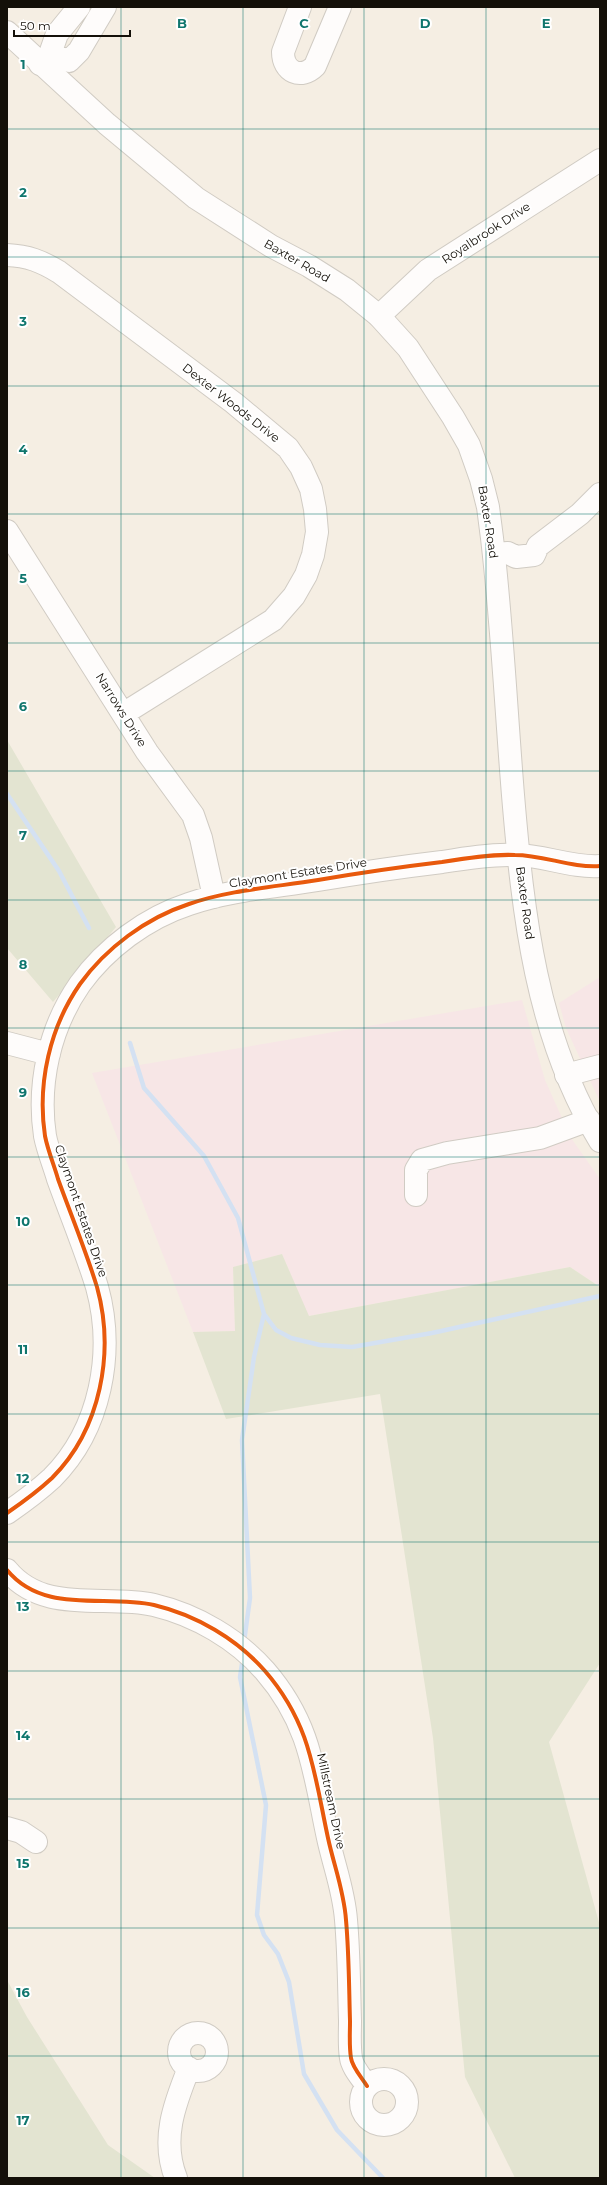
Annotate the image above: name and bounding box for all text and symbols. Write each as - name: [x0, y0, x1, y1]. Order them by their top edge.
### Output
- scale bar: [14, 12, 130, 38]
- text: B: [177, 15, 187, 31]
- text: C: [299, 15, 309, 31]
- text: D: [420, 15, 431, 31]
- text: E: [542, 15, 551, 31]
- text: 50 m: [20, 18, 51, 33]
- text: 1: [20, 56, 26, 72]
- text: 2: [19, 184, 27, 200]
- street label: Royalbrook Drive: [439, 198, 533, 267]
- street label: Baxter Road: [262, 236, 333, 286]
- text: 3: [18, 313, 27, 329]
- street label: Dexter Woods Drive: [180, 360, 283, 445]
- text: 4: [19, 441, 28, 457]
- street label: Baxter Road: [475, 484, 502, 560]
- text: 5: [19, 570, 27, 586]
- street label: Narrows Drive: [93, 670, 150, 750]
- text: 6: [19, 698, 28, 714]
- text: 7: [19, 827, 27, 843]
- street label: Claymont Estates Drive: [228, 854, 368, 891]
- street label: Baxter Road: [513, 865, 538, 940]
- text: 8: [19, 956, 28, 972]
- text: 9: [19, 1084, 27, 1100]
- street label: Claymont Estates Drive: [52, 1143, 111, 1279]
- text: 10: [16, 1213, 30, 1229]
- text: 11: [18, 1341, 28, 1357]
- text: 12: [17, 1470, 30, 1486]
- text: 13: [17, 1598, 30, 1614]
- text: 14: [16, 1727, 30, 1743]
- street label: Millstream Drive: [314, 1751, 349, 1850]
- text: 15: [17, 1855, 30, 1871]
- text: 16: [16, 1984, 30, 2000]
- text: 17: [16, 2112, 30, 2128]

